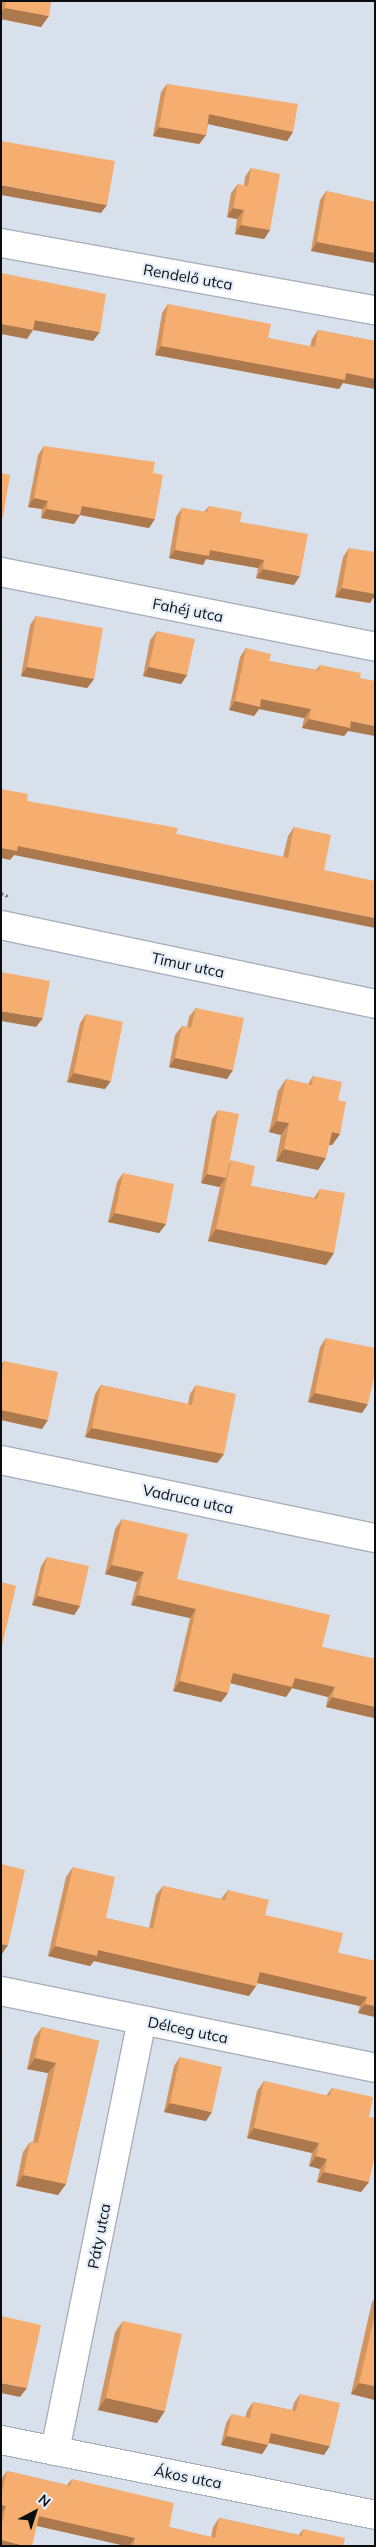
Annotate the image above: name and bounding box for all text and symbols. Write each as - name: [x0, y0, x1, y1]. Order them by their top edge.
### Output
- street label: Rendelő utca: [142, 260, 234, 294]
- street label: Fahéj utca: [151, 594, 225, 626]
- street label: Timur utca: [150, 949, 226, 981]
- street label: Vadruca utca: [141, 1481, 235, 1517]
- street label: Délceg utca: [146, 2013, 230, 2047]
- street label: Páty utca: [84, 2202, 114, 2270]
- street label: Ákos utca: [153, 2462, 223, 2492]
- north arrow: [10, 2487, 60, 2537]
- text: N: [35, 2490, 54, 2511]

